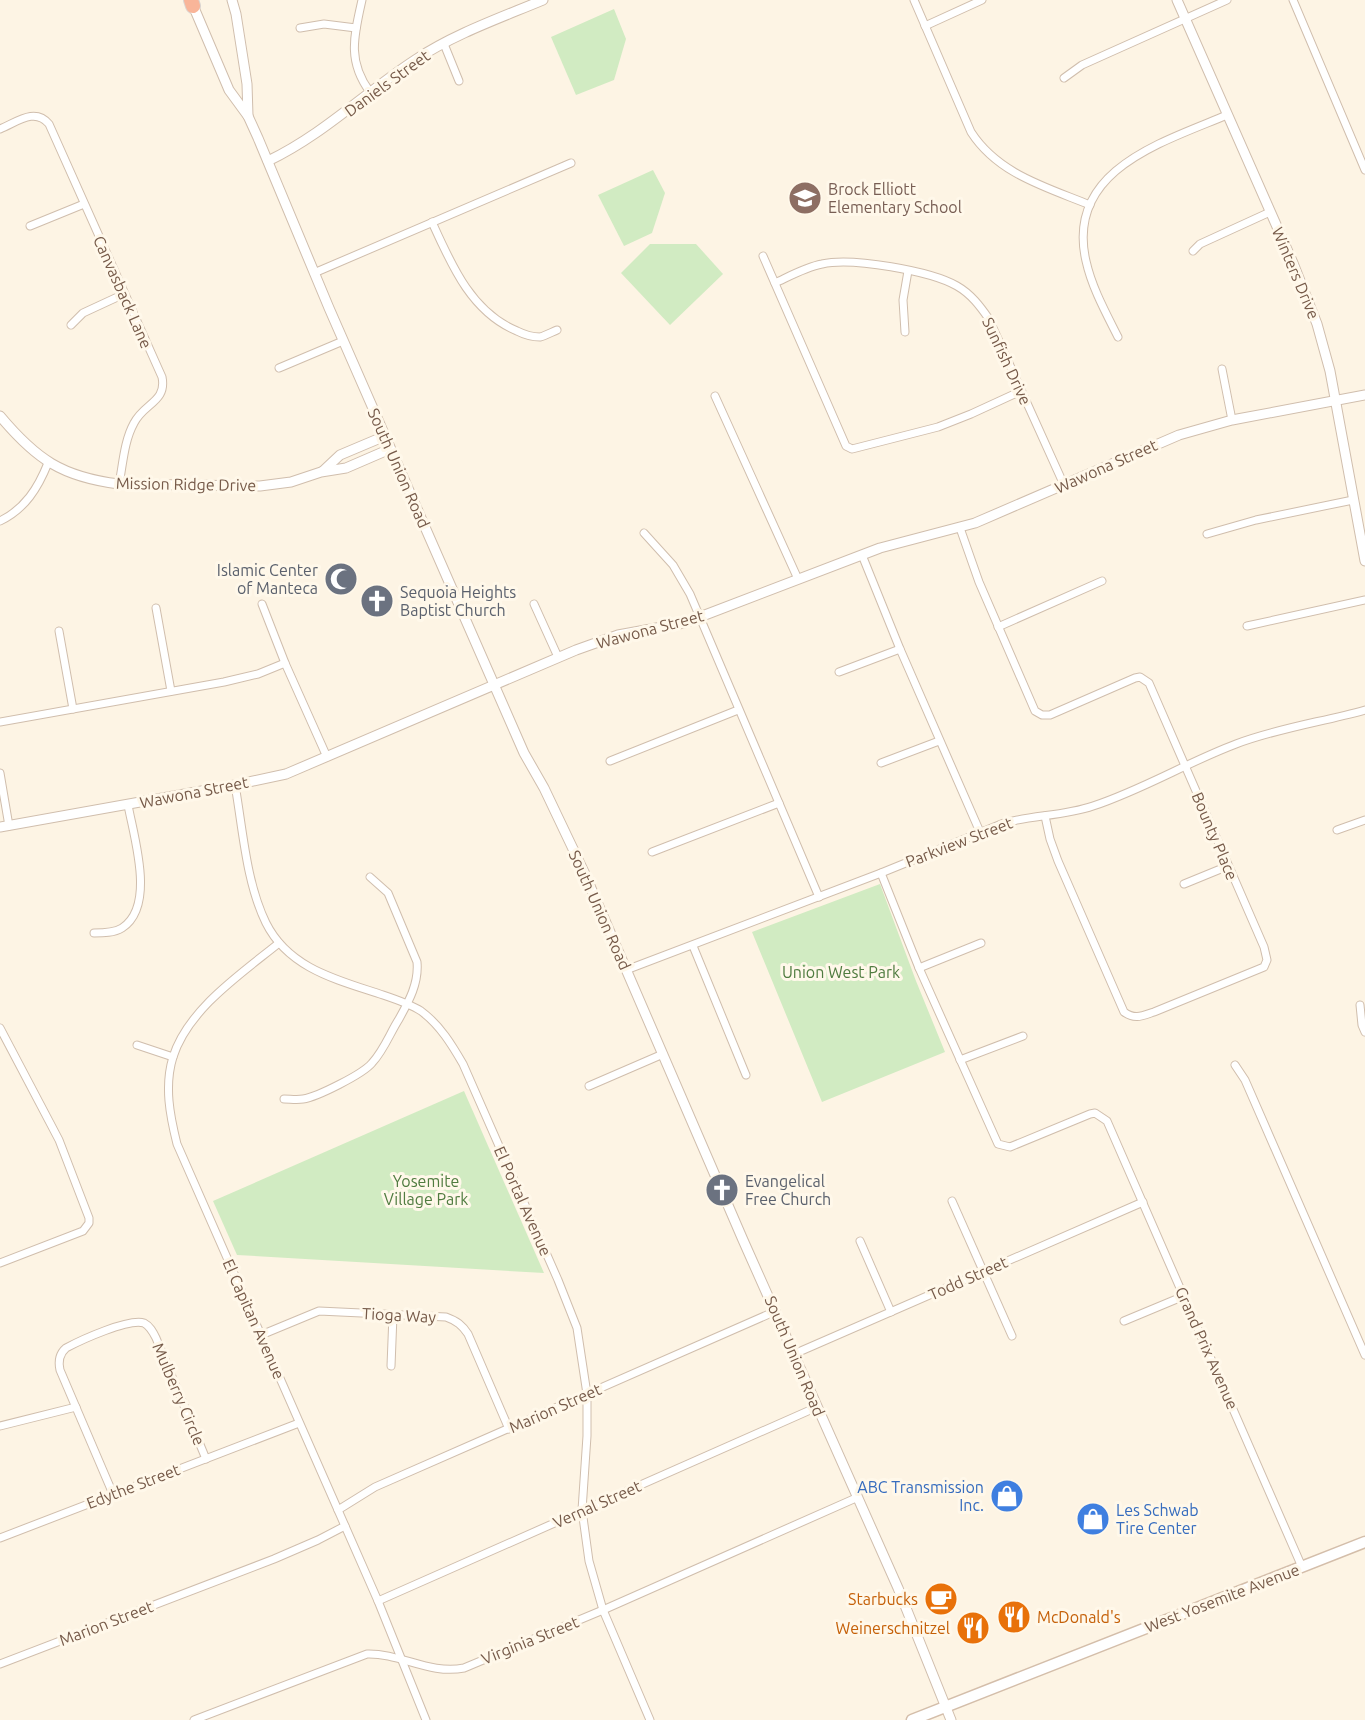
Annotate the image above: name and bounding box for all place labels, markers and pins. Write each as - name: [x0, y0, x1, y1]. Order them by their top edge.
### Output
- school or university icon: Brock Elliott Elementary School: [787, 180, 823, 216]
- place label: Brock Elliott Elementary School: [828, 180, 962, 216]
- place label: Islamic Center of Manteca: [217, 561, 318, 597]
- mosque icon: Islamic Center of Manteca: [323, 561, 359, 597]
- church icon: Sequoia Heights Baptist Church: [359, 583, 395, 619]
- place label: Sequoia Heights Baptist Church: [400, 583, 516, 619]
- church icon: Evangelical Free Church: [704, 1172, 740, 1208]
- place label: Evangelical Free Church: [745, 1172, 831, 1208]
- place label: ABC Transmission Inc.: [857, 1478, 984, 1514]
- shop icon: ABC Transmission Inc.: [989, 1478, 1025, 1514]
- shop icon: Les Schwab Tire Center: [1075, 1501, 1111, 1537]
- place label: Les Schwab Tire Center: [1116, 1501, 1199, 1537]
- cafe icon: Starbucks: [923, 1581, 959, 1617]
- place label: Starbucks: [848, 1590, 918, 1608]
- restaurant icon: McDonald's: [996, 1599, 1032, 1635]
- place label: McDonald's: [1037, 1608, 1121, 1626]
- restaurant icon: Weinerschnitzel: [955, 1610, 991, 1646]
- place label: Weinerschnitzel: [836, 1619, 950, 1637]

